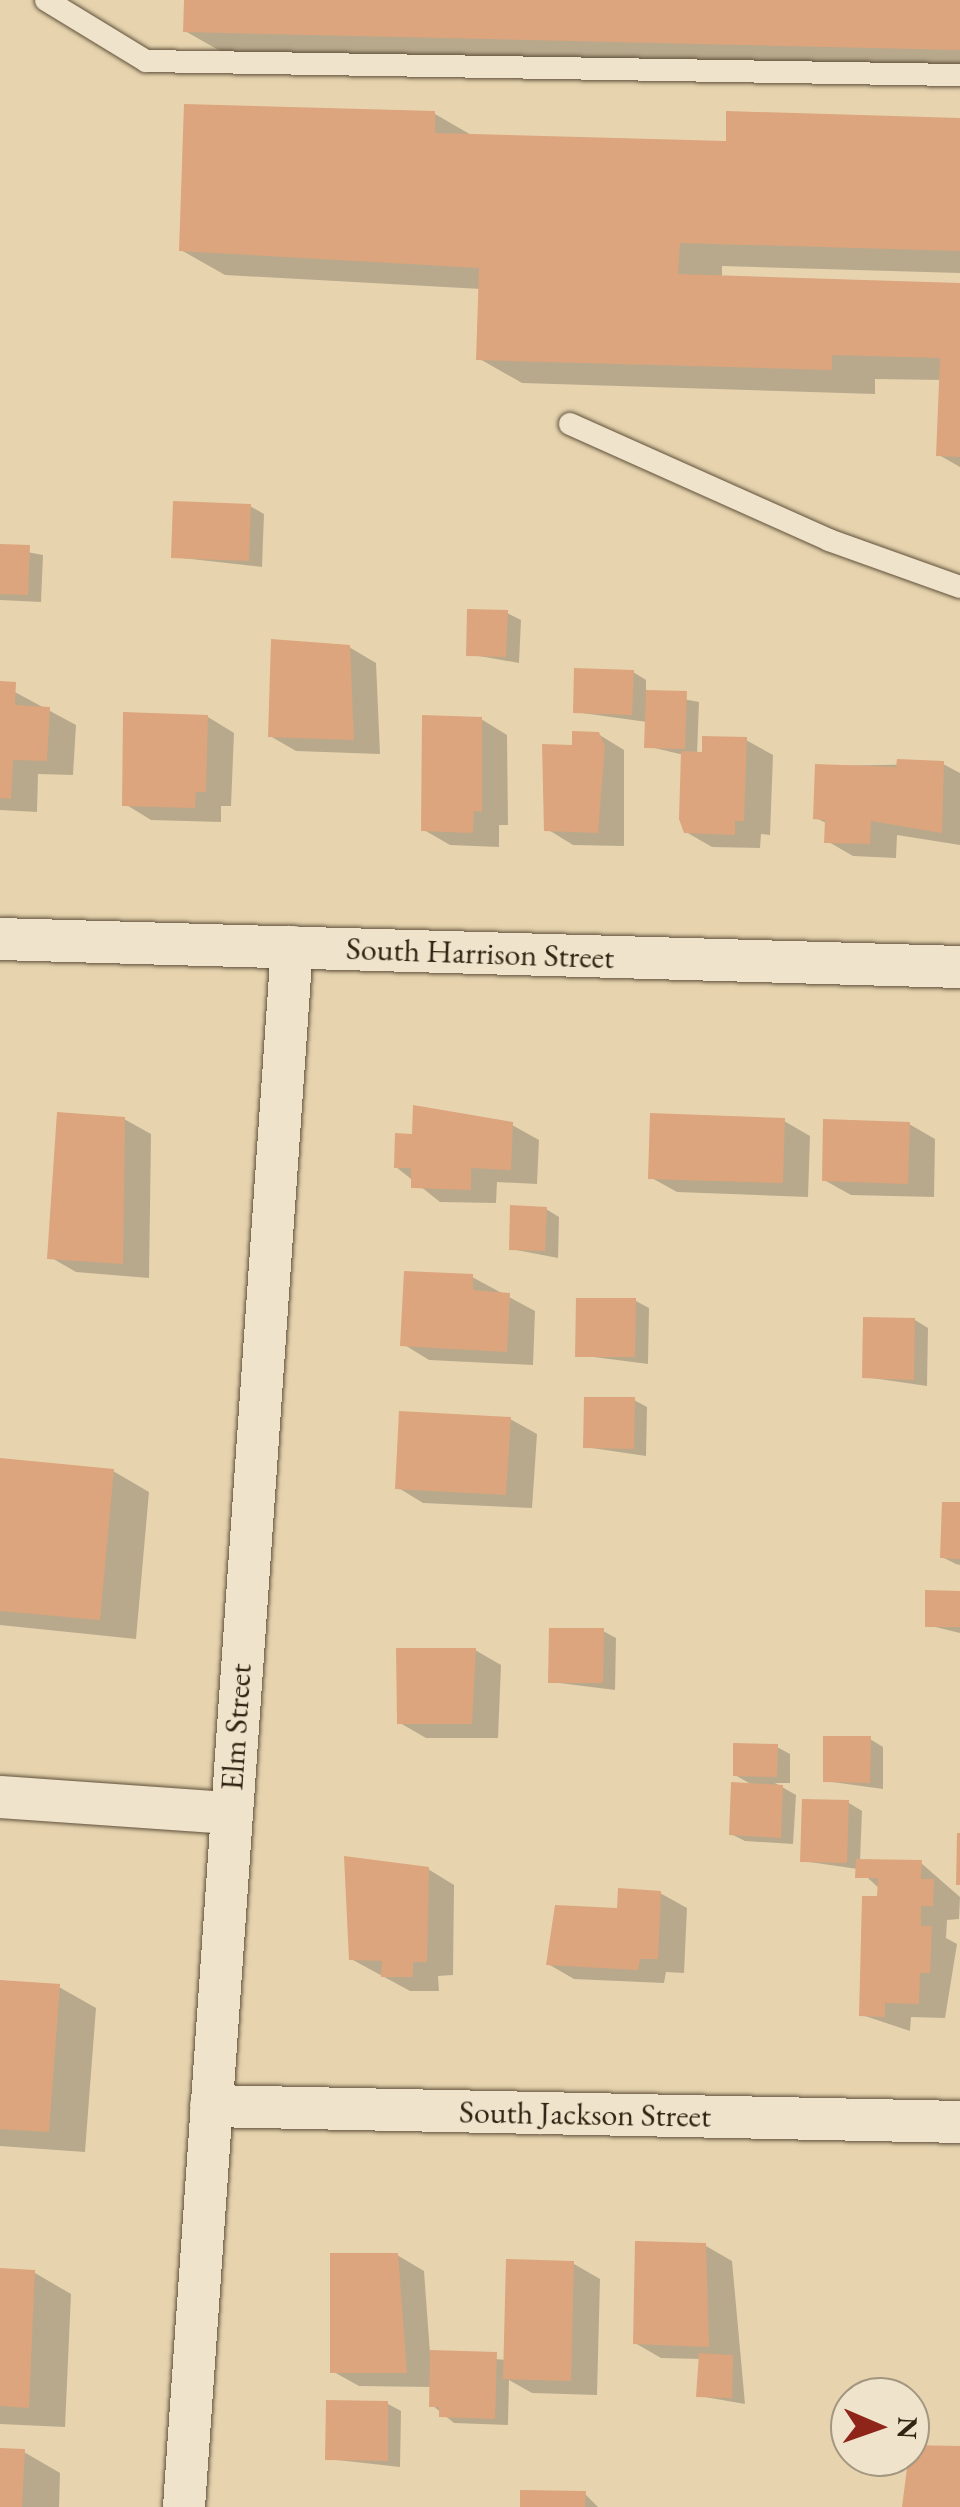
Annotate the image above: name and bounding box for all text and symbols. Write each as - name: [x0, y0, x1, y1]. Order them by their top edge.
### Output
- street label: South Harrison Street: [345, 929, 615, 977]
- street label: Elm Street: [212, 1662, 260, 1792]
- street label: South Jackson Street: [459, 2093, 711, 2135]
- north arrow: [830, 2377, 930, 2477]
- text: N: [890, 2416, 926, 2440]

